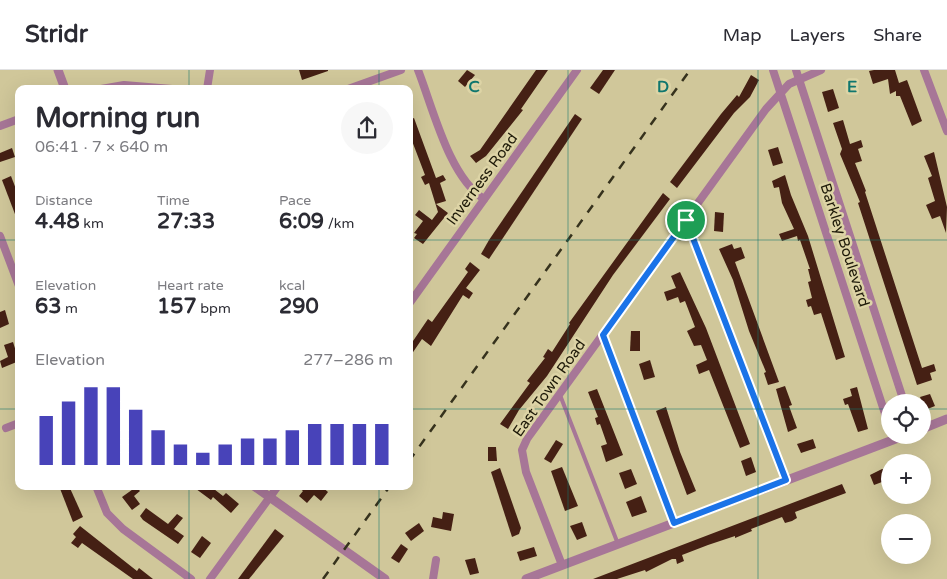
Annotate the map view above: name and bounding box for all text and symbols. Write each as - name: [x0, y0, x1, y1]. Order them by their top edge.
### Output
- text: Stridr: [25, 20, 88, 49]
- text: Map: [723, 24, 762, 46]
- text: Layers: [790, 24, 845, 46]
- text: Share: [873, 24, 922, 46]
- text: C: [468, 77, 480, 97]
- text: D: [657, 77, 669, 97]
- text: E: [847, 77, 857, 97]
- text: Morning run: [35, 101, 200, 135]
- button: share: [341, 102, 393, 154]
- street label: Inverness Road: [443, 130, 521, 228]
- text: 06:41 · 7 × 640 m: [35, 137, 168, 157]
- street label: Barkley Boulevard: [817, 181, 873, 309]
- text: Distance: [35, 192, 93, 209]
- text: Time: [157, 192, 190, 209]
- text: Pace: [279, 192, 311, 209]
- pin: [665, 199, 707, 241]
- icon: arrive: [672, 206, 700, 234]
- text: 4.48: [35, 209, 80, 234]
- text: 27:33: [157, 209, 215, 234]
- text: 6:09: [279, 209, 324, 234]
- text: km: [80, 215, 104, 232]
- text: /km: [324, 215, 354, 232]
- text: Elevation: [35, 277, 96, 294]
- text: Heart rate: [157, 277, 224, 294]
- text: kcal: [279, 277, 305, 294]
- text: 63: [35, 294, 61, 319]
- text: 157: [157, 294, 197, 319]
- text: 290: [279, 294, 319, 319]
- text: m: [61, 300, 78, 317]
- text: bpm: [197, 300, 231, 317]
- street label: East Town Road: [509, 336, 589, 440]
- text: Elevation: [35, 350, 105, 370]
- text: 277–286 m: [303, 350, 393, 370]
- map controls: [881, 394, 931, 564]
- button: locate: [881, 394, 931, 444]
- button: +: [881, 454, 931, 504]
- button: −: [881, 514, 931, 564]

